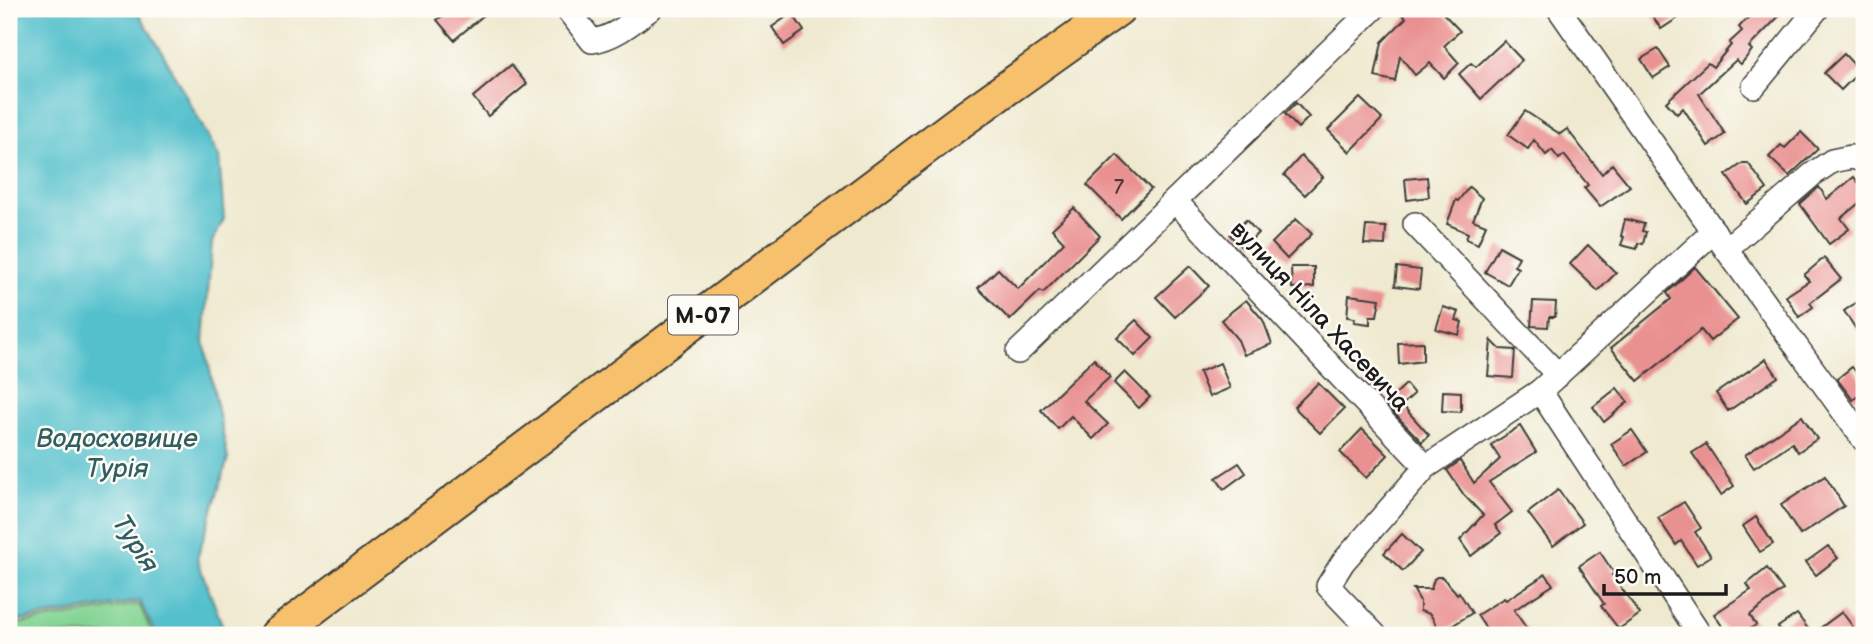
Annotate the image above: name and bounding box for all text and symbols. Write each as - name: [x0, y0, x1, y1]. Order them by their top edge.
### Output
- house number: 7: [1114, 175, 1125, 200]
- street label: вулиця Ніла Хасевича: [1224, 215, 1415, 417]
- road number: М-07: [668, 296, 738, 334]
- water label: Водосховище Турія: [36, 424, 198, 485]
- water label: Турія: [105, 509, 165, 579]
- scale bar: [1604, 553, 1726, 597]
- text: 50 m: [1614, 565, 1661, 590]

